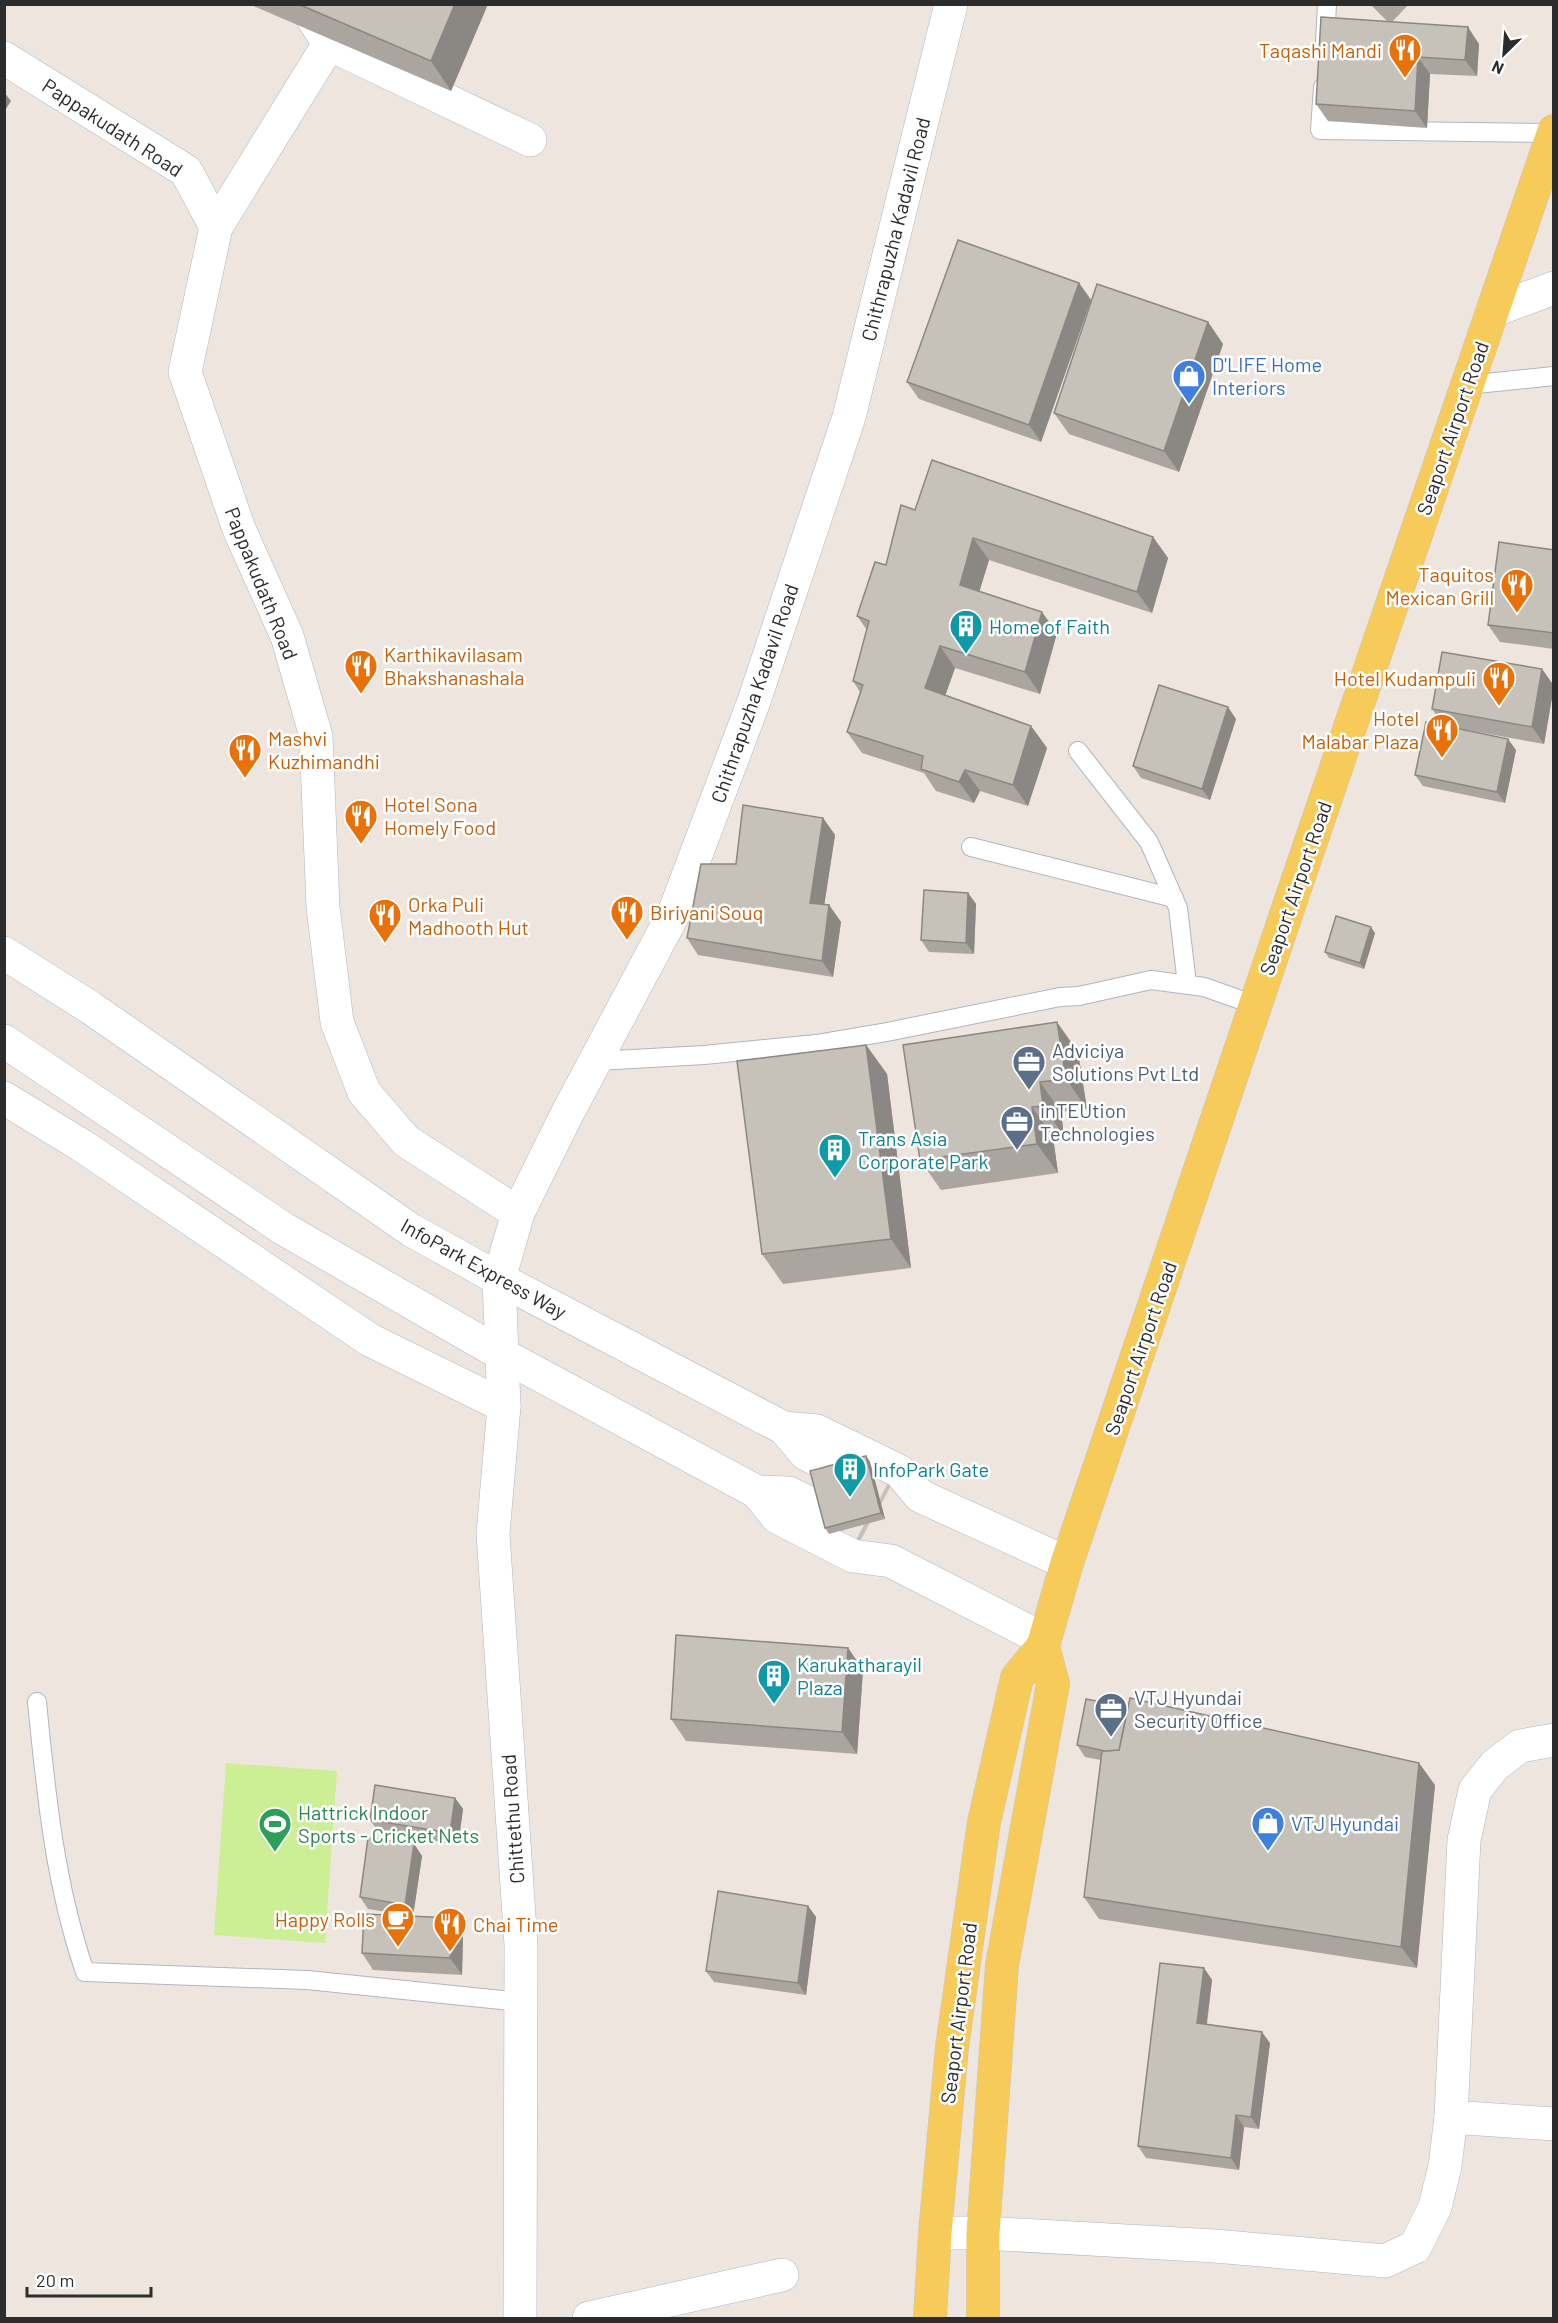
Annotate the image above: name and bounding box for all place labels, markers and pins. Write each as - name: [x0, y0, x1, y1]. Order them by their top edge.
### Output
- restaurant icon: Taqashi Mandi: [1387, 32, 1423, 79]
- place label: Taqashi Mandi: [1259, 38, 1382, 62]
- place label: D'LIFE Home Interiors: [1212, 352, 1322, 399]
- shop icon: D'LIFE Home Interiors: [1171, 358, 1207, 405]
- place label: Taquitos Mexican Grill: [1385, 562, 1494, 609]
- restaurant icon: Taquitos Mexican Grill: [1499, 567, 1535, 614]
- building icon: Home of Faith: [948, 608, 984, 655]
- place label: Home of Faith: [989, 614, 1110, 638]
- place label: Karthikavilasam Bhakshanashala: [384, 642, 525, 689]
- restaurant icon: Karthikavilasam Bhakshanashala: [343, 648, 379, 695]
- restaurant icon: Hotel Kudampuli: [1481, 660, 1517, 707]
- place label: Hotel Kudampuli: [1334, 666, 1476, 690]
- place label: Hotel Malabar Plaza: [1301, 706, 1419, 753]
- restaurant icon: Hotel Malabar Plaza: [1424, 712, 1460, 759]
- place label: Mashvi Kuzhimandhi: [268, 726, 380, 773]
- restaurant icon: Mashvi Kuzhimandhi: [227, 732, 263, 779]
- place label: Hotel Sona Homely Food: [384, 792, 496, 839]
- restaurant icon: Hotel Sona Homely Food: [343, 798, 379, 845]
- place label: Orka Puli Madhooth Hut: [408, 892, 529, 939]
- restaurant icon: Biriyani Souq: [609, 894, 645, 941]
- restaurant icon: Orka Puli Madhooth Hut: [367, 897, 403, 944]
- place label: Biriyani Souq: [650, 900, 763, 924]
- place label: Adviciya Solutions Pvt Ltd: [1052, 1038, 1199, 1085]
- office icon: Adviciya Solutions Pvt Ltd: [1011, 1044, 1047, 1091]
- place label: inTEUtion Technologies: [1040, 1098, 1155, 1145]
- office icon: inTEUtion Technologies: [999, 1104, 1035, 1151]
- place label: Trans Asia Corporate Park: [858, 1126, 988, 1173]
- building icon: Trans Asia Corporate Park: [817, 1132, 853, 1179]
- building icon: InfoPark Gate: [832, 1451, 868, 1498]
- place label: InfoPark Gate: [873, 1457, 989, 1481]
- place label: Karukatharayil Plaza: [797, 1652, 922, 1699]
- building icon: Karukatharayil Plaza: [756, 1658, 792, 1705]
- place label: VTJ Hyundai Security Office: [1134, 1685, 1263, 1732]
- office icon: VTJ Hyundai Security Office: [1093, 1691, 1129, 1738]
- place label: Hattrick Indoor Sports - Cricket Nets: [298, 1800, 479, 1847]
- shop icon: VTJ Hyundai: [1250, 1805, 1286, 1852]
- sports icon: Hattrick Indoor Sports - Cricket Nets: [257, 1806, 293, 1853]
- place label: VTJ Hyundai: [1291, 1811, 1399, 1835]
- cafe icon: Happy Rolls: [380, 1901, 416, 1948]
- restaurant icon: Chai Time: [432, 1906, 468, 1953]
- place label: Happy Rolls: [275, 1907, 375, 1931]
- place label: Chai Time: [473, 1912, 559, 1936]

